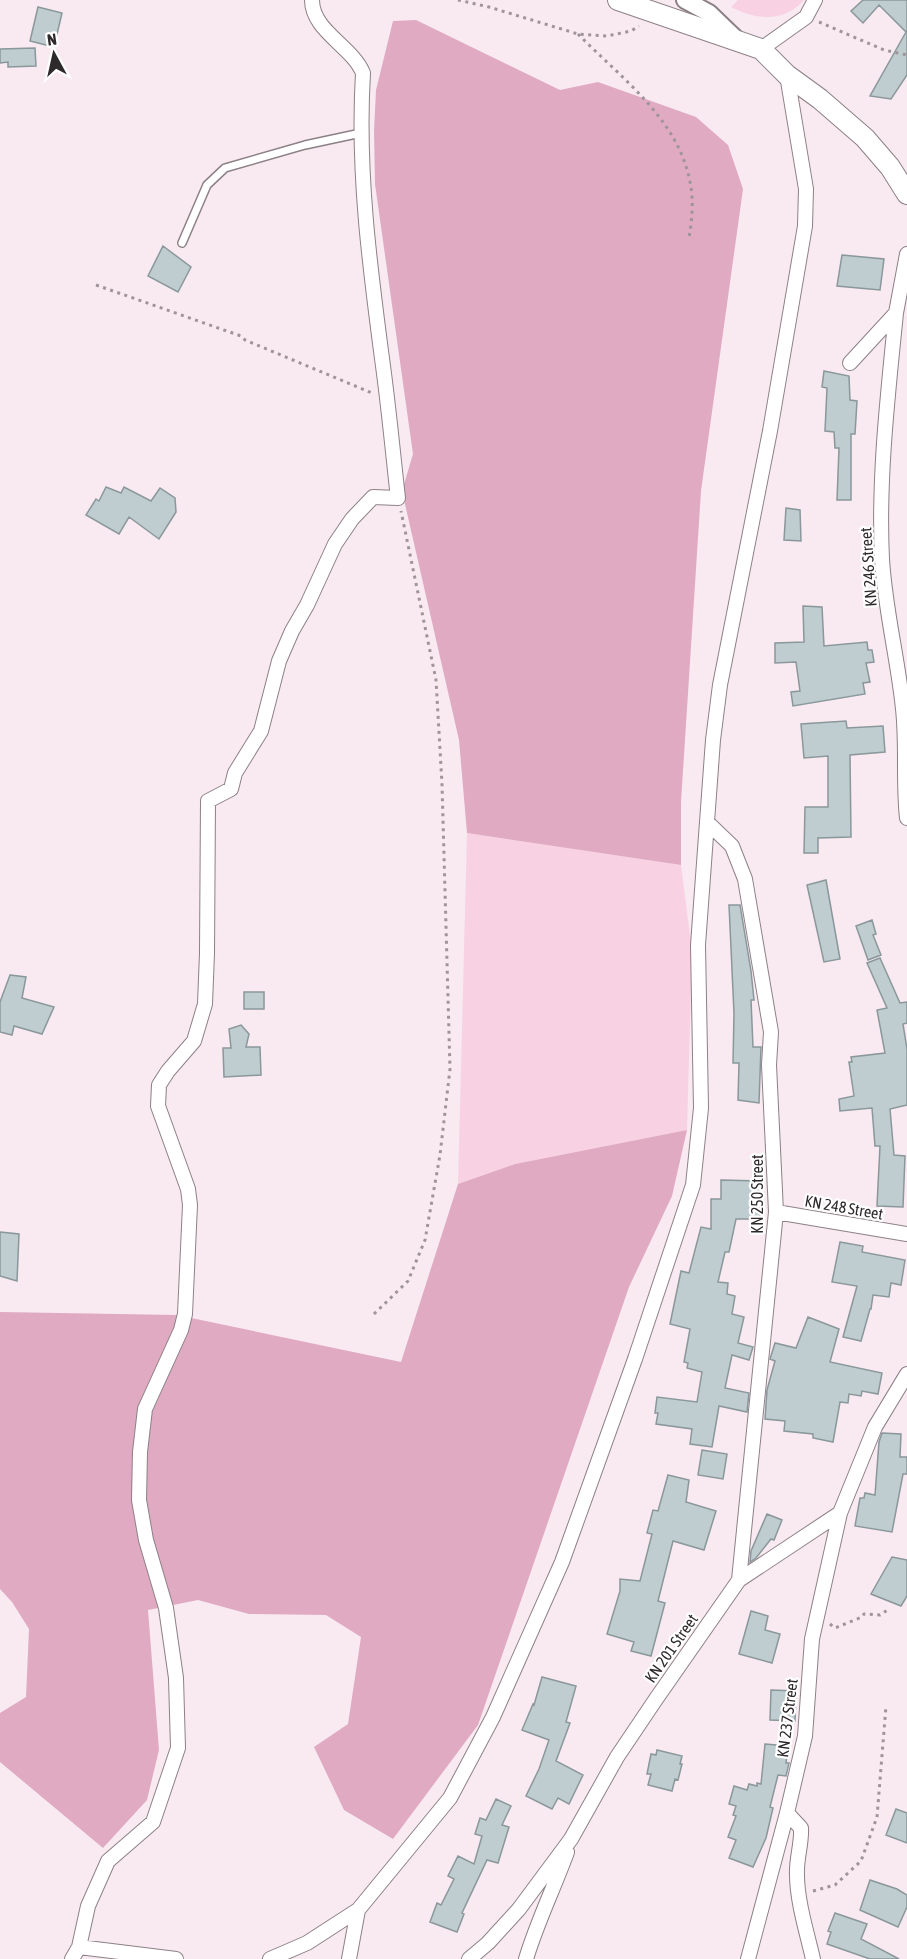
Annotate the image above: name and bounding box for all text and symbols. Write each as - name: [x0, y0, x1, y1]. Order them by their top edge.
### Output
- north arrow: [24, 24, 84, 84]
- text: N: [46, 30, 58, 49]
- street label: KN 246 Street: [856, 526, 880, 607]
- street label: KN 250 Street: [748, 1154, 766, 1234]
- street label: KN 248 Street: [803, 1191, 885, 1223]
- street label: KN 201 Street: [641, 1610, 701, 1686]
- street label: KN 237 Street: [773, 1677, 801, 1758]

